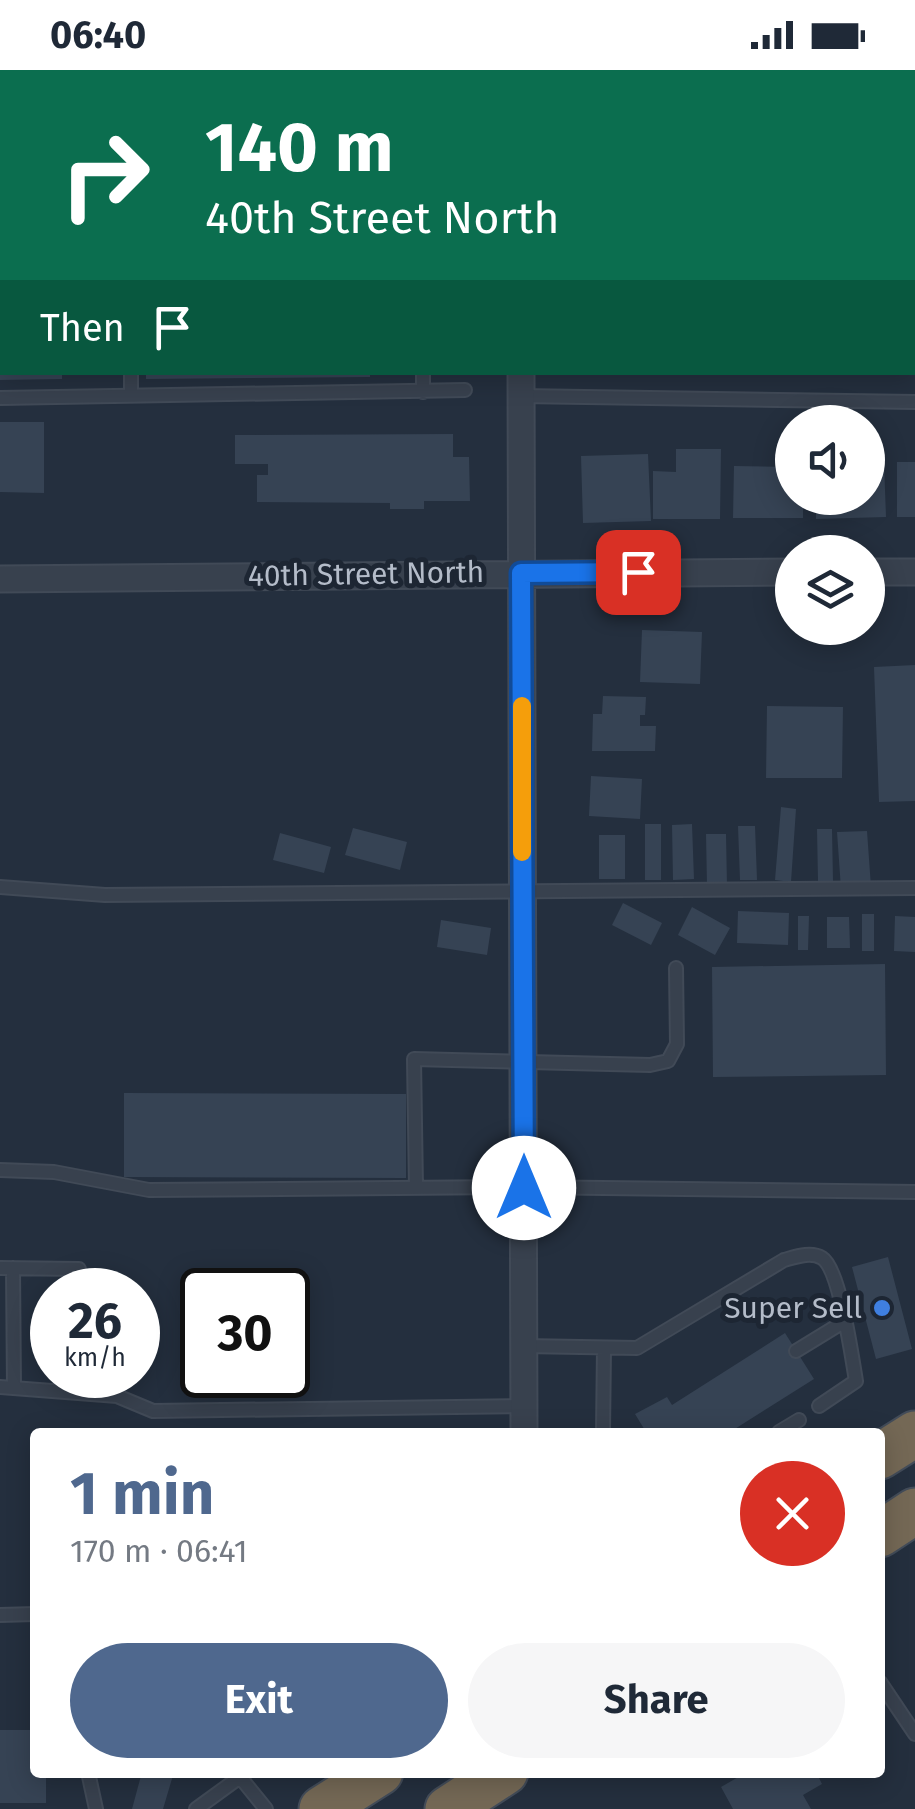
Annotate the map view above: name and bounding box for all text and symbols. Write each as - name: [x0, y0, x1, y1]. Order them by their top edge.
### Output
- text: 06:40: [50, 12, 146, 58]
- text: 140 m: [205, 106, 394, 190]
- icon: right: [40, 110, 170, 240]
- text: 40th Street North: [205, 191, 560, 245]
- icon: arrive: [145, 300, 200, 355]
- text: Then: [40, 305, 125, 351]
- map controls: [775, 405, 885, 645]
- button: sound: [775, 405, 885, 515]
- pin: [596, 530, 681, 615]
- button: layers: [775, 535, 885, 645]
- icon: arrive: [611, 545, 666, 600]
- street label: 40th Street North: [248, 554, 484, 594]
- position arrow: [472, 1136, 576, 1240]
- speed limit sign: 30: [180, 1268, 310, 1398]
- place label: Super Sell: [724, 1290, 862, 1326]
- text: 26: [68, 1291, 122, 1351]
- marker: Super Sell: [871, 1297, 893, 1319]
- text: km/h: [64, 1343, 126, 1373]
- text: 1 min: [70, 1458, 214, 1530]
- button: close: [740, 1461, 845, 1566]
- text: 170 m · 06:41: [70, 1532, 248, 1570]
- button: Exit: [70, 1643, 448, 1758]
- button: Share: [468, 1643, 845, 1758]

